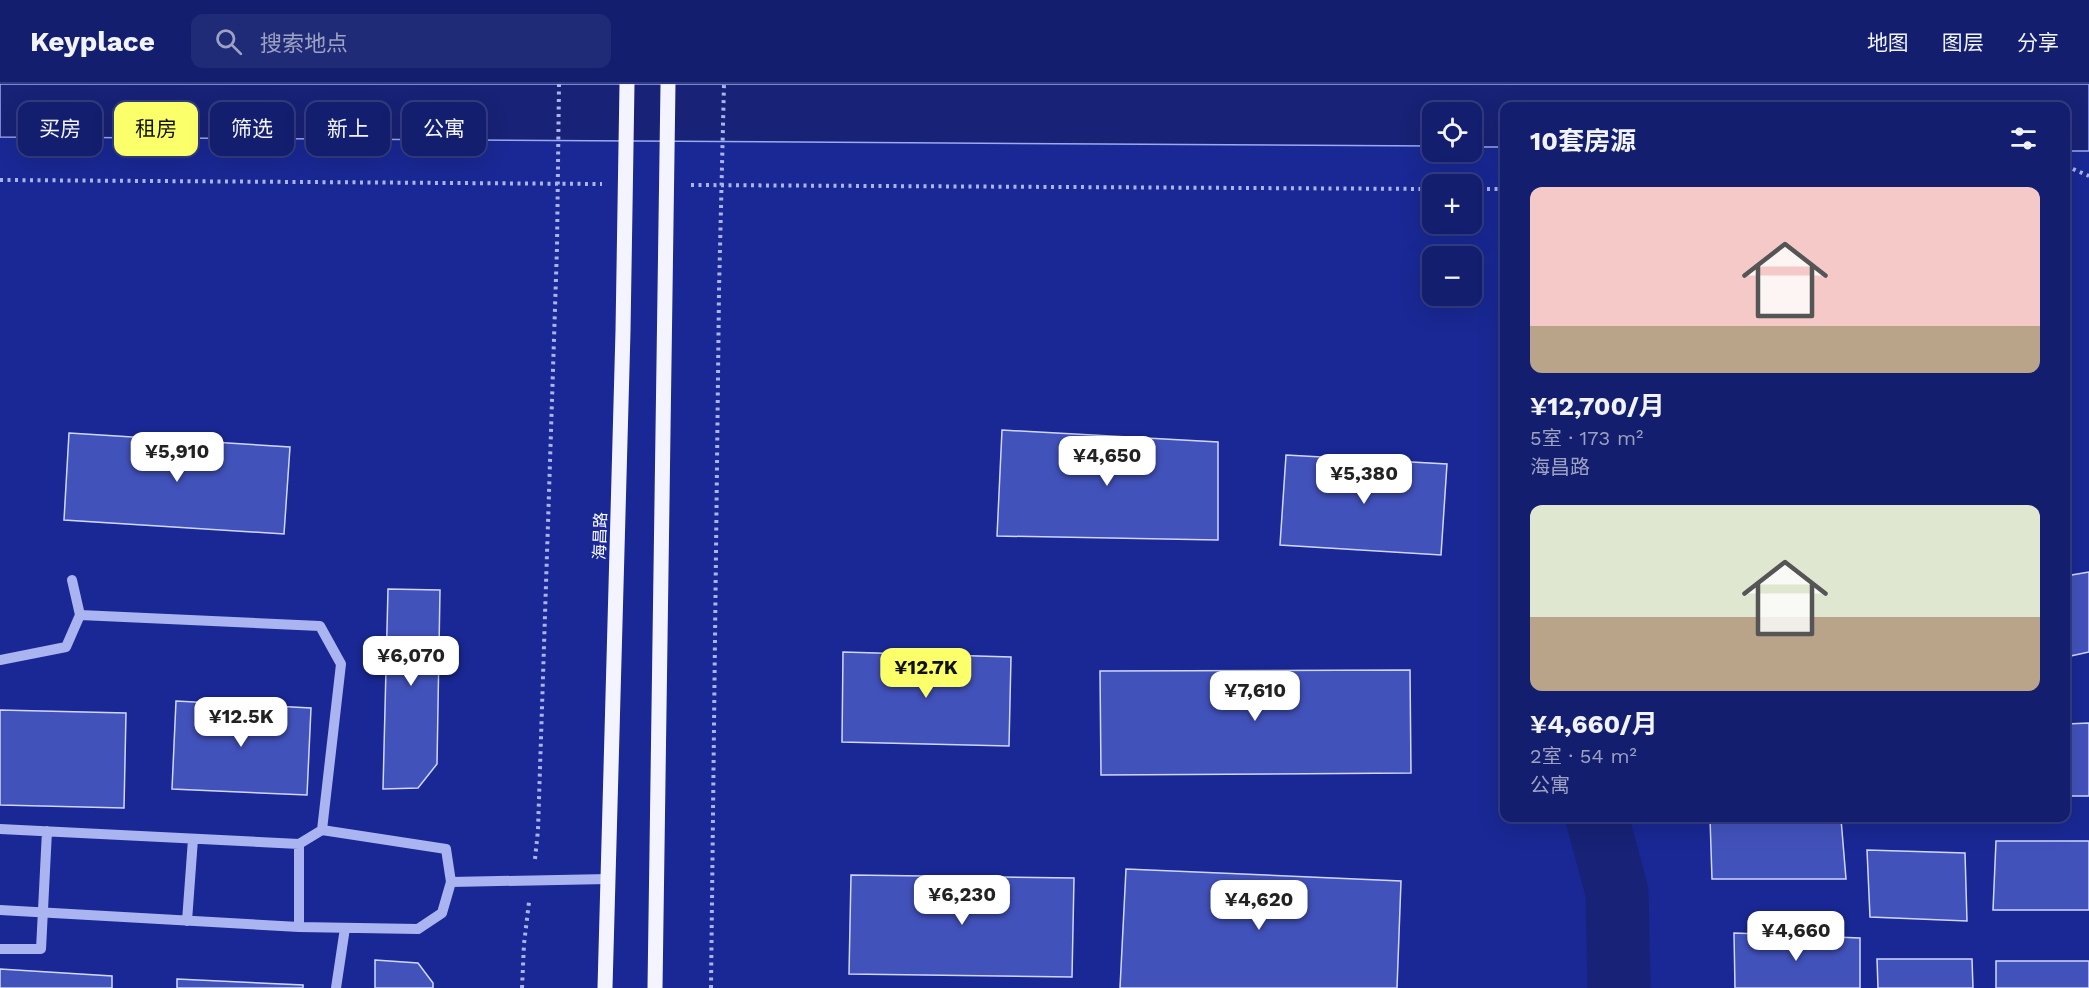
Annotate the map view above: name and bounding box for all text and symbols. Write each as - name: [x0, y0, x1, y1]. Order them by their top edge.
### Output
- search box: [191, 14, 611, 68]
- text: Keyplace: [30, 25, 155, 58]
- icon: search: [212, 25, 245, 58]
- text: 地图: [1867, 30, 1909, 55]
- text: 图层: [1942, 30, 1984, 55]
- text: 分享: [2017, 30, 2059, 55]
- text: 搜索地点: [260, 31, 348, 56]
- chip: 买房: [18, 102, 102, 156]
- chip: 租房: [114, 102, 198, 156]
- chip: 筛选: [210, 102, 294, 156]
- chip: 新上: [306, 102, 390, 156]
- chip: 公寓: [402, 102, 486, 156]
- map controls: [1422, 102, 1482, 306]
- button: locate: [1422, 102, 1482, 162]
- icon: filters: [2007, 122, 2040, 155]
- text: 10套房源: [1530, 126, 1636, 156]
- button: +: [1422, 174, 1482, 234]
- icon: home: [1731, 226, 1839, 334]
- button: −: [1422, 246, 1482, 306]
- text: ¥12,700/月: [1530, 391, 1665, 421]
- text: 5室 · 173 m²: [1530, 426, 1643, 450]
- pin: ¥5,910: [128, 432, 226, 483]
- pin: ¥4,650: [1058, 436, 1156, 487]
- text: ¥5,910: [145, 439, 209, 463]
- text: ¥4,650: [1073, 443, 1141, 467]
- pin: ¥5,380: [1315, 454, 1413, 505]
- text: 海昌路: [1530, 455, 1590, 479]
- text: ¥5,380: [1330, 461, 1398, 485]
- street label: 海昌路: [590, 512, 610, 560]
- icon: home: [1731, 544, 1839, 652]
- pin: ¥6,070: [362, 636, 460, 687]
- text: ¥6,070: [377, 643, 445, 667]
- pin: ¥12.7K: [877, 648, 975, 699]
- text: ¥12.7K: [894, 655, 958, 679]
- pin: ¥7,610: [1206, 671, 1304, 722]
- text: ¥7,610: [1224, 678, 1286, 702]
- pin: ¥12.5K: [192, 697, 290, 748]
- text: ¥12.5K: [208, 704, 274, 728]
- text: ¥4,660/月: [1530, 709, 1658, 739]
- text: 2室 · 54 m²: [1530, 744, 1637, 768]
- text: 公寓: [1530, 773, 1570, 797]
- pin: ¥6,230: [913, 875, 1011, 926]
- pin: ¥4,620: [1210, 880, 1308, 931]
- text: ¥6,230: [928, 882, 996, 906]
- text: ¥4,620: [1225, 887, 1293, 911]
- pin: ¥4,660: [1747, 911, 1845, 962]
- text: ¥4,660: [1761, 918, 1831, 942]

